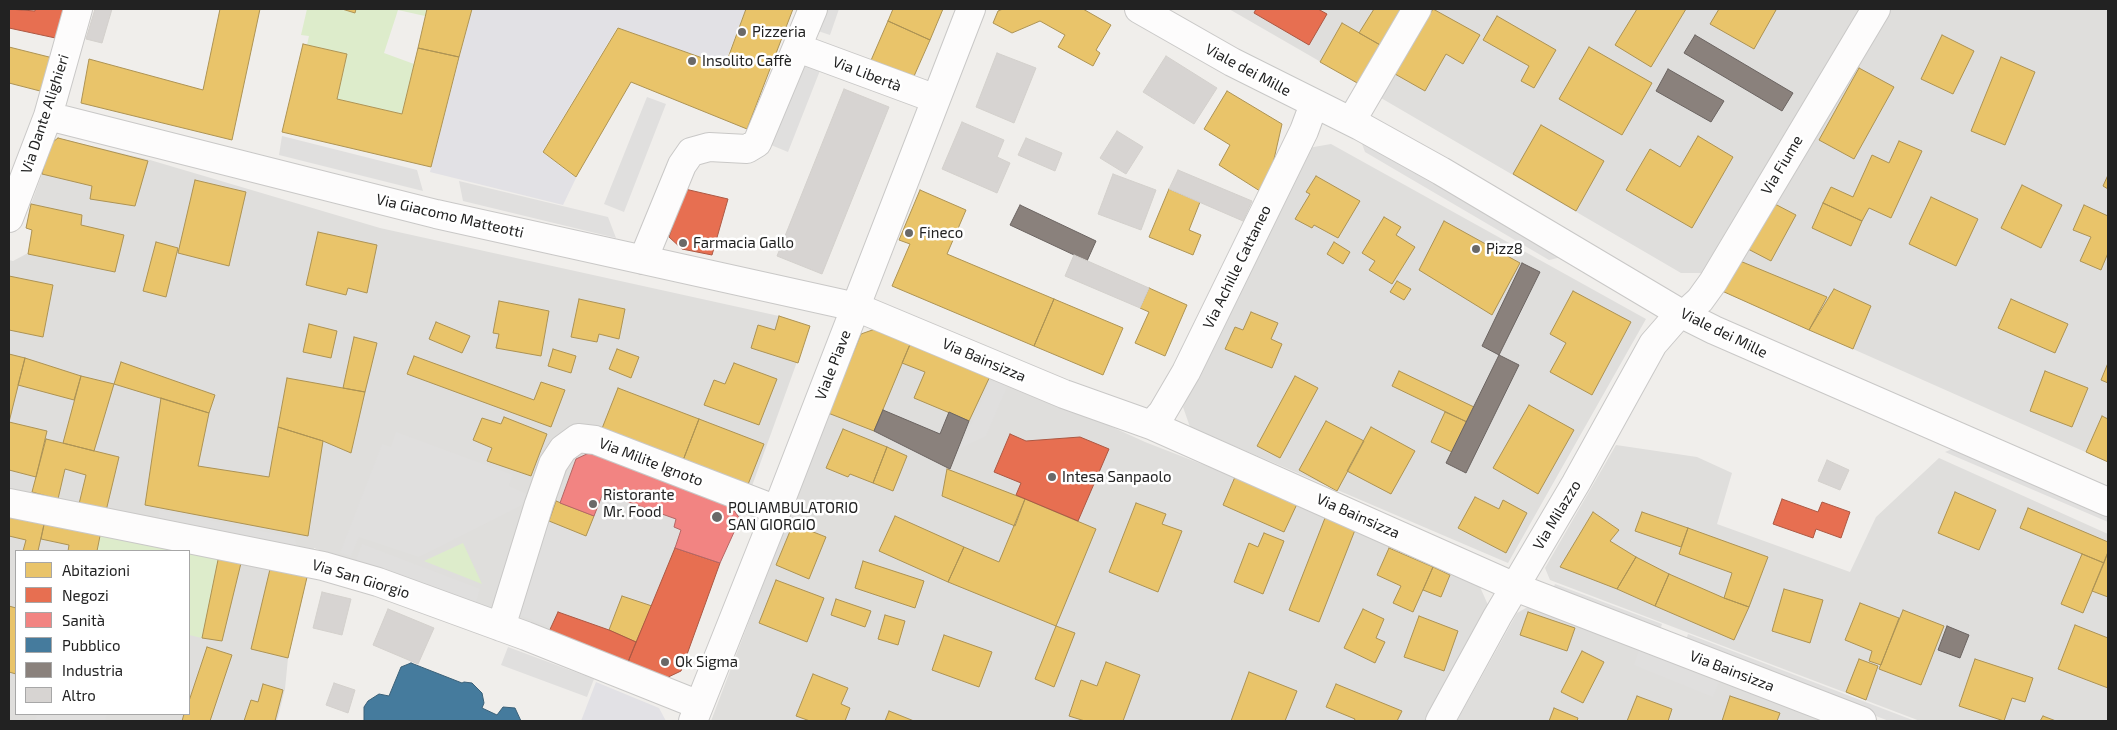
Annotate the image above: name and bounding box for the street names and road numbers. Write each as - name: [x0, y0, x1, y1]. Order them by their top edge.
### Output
- street label: Viale dei Mille: [1202, 40, 1294, 100]
- street label: Via Dante Alighieri: [17, 52, 73, 176]
- street label: Via Libertà: [830, 53, 904, 95]
- street label: Via Fiume: [1757, 132, 1807, 198]
- street label: Via Giacomo Matteotti: [374, 190, 526, 242]
- street label: Via Achille Cattaneo: [1199, 202, 1275, 332]
- street label: Viale dei Mille: [1678, 304, 1770, 362]
- street label: Viale Piave: [811, 327, 855, 403]
- street label: Via Bainsizza: [939, 334, 1029, 386]
- street label: Via Milite Ignoto: [596, 434, 706, 490]
- street label: Via Milazzo: [1529, 477, 1585, 553]
- street label: Via Bainsizza: [1314, 490, 1402, 542]
- street label: Via San Giorgio: [310, 556, 412, 602]
- street label: Via Bainsizza: [1687, 647, 1777, 695]

